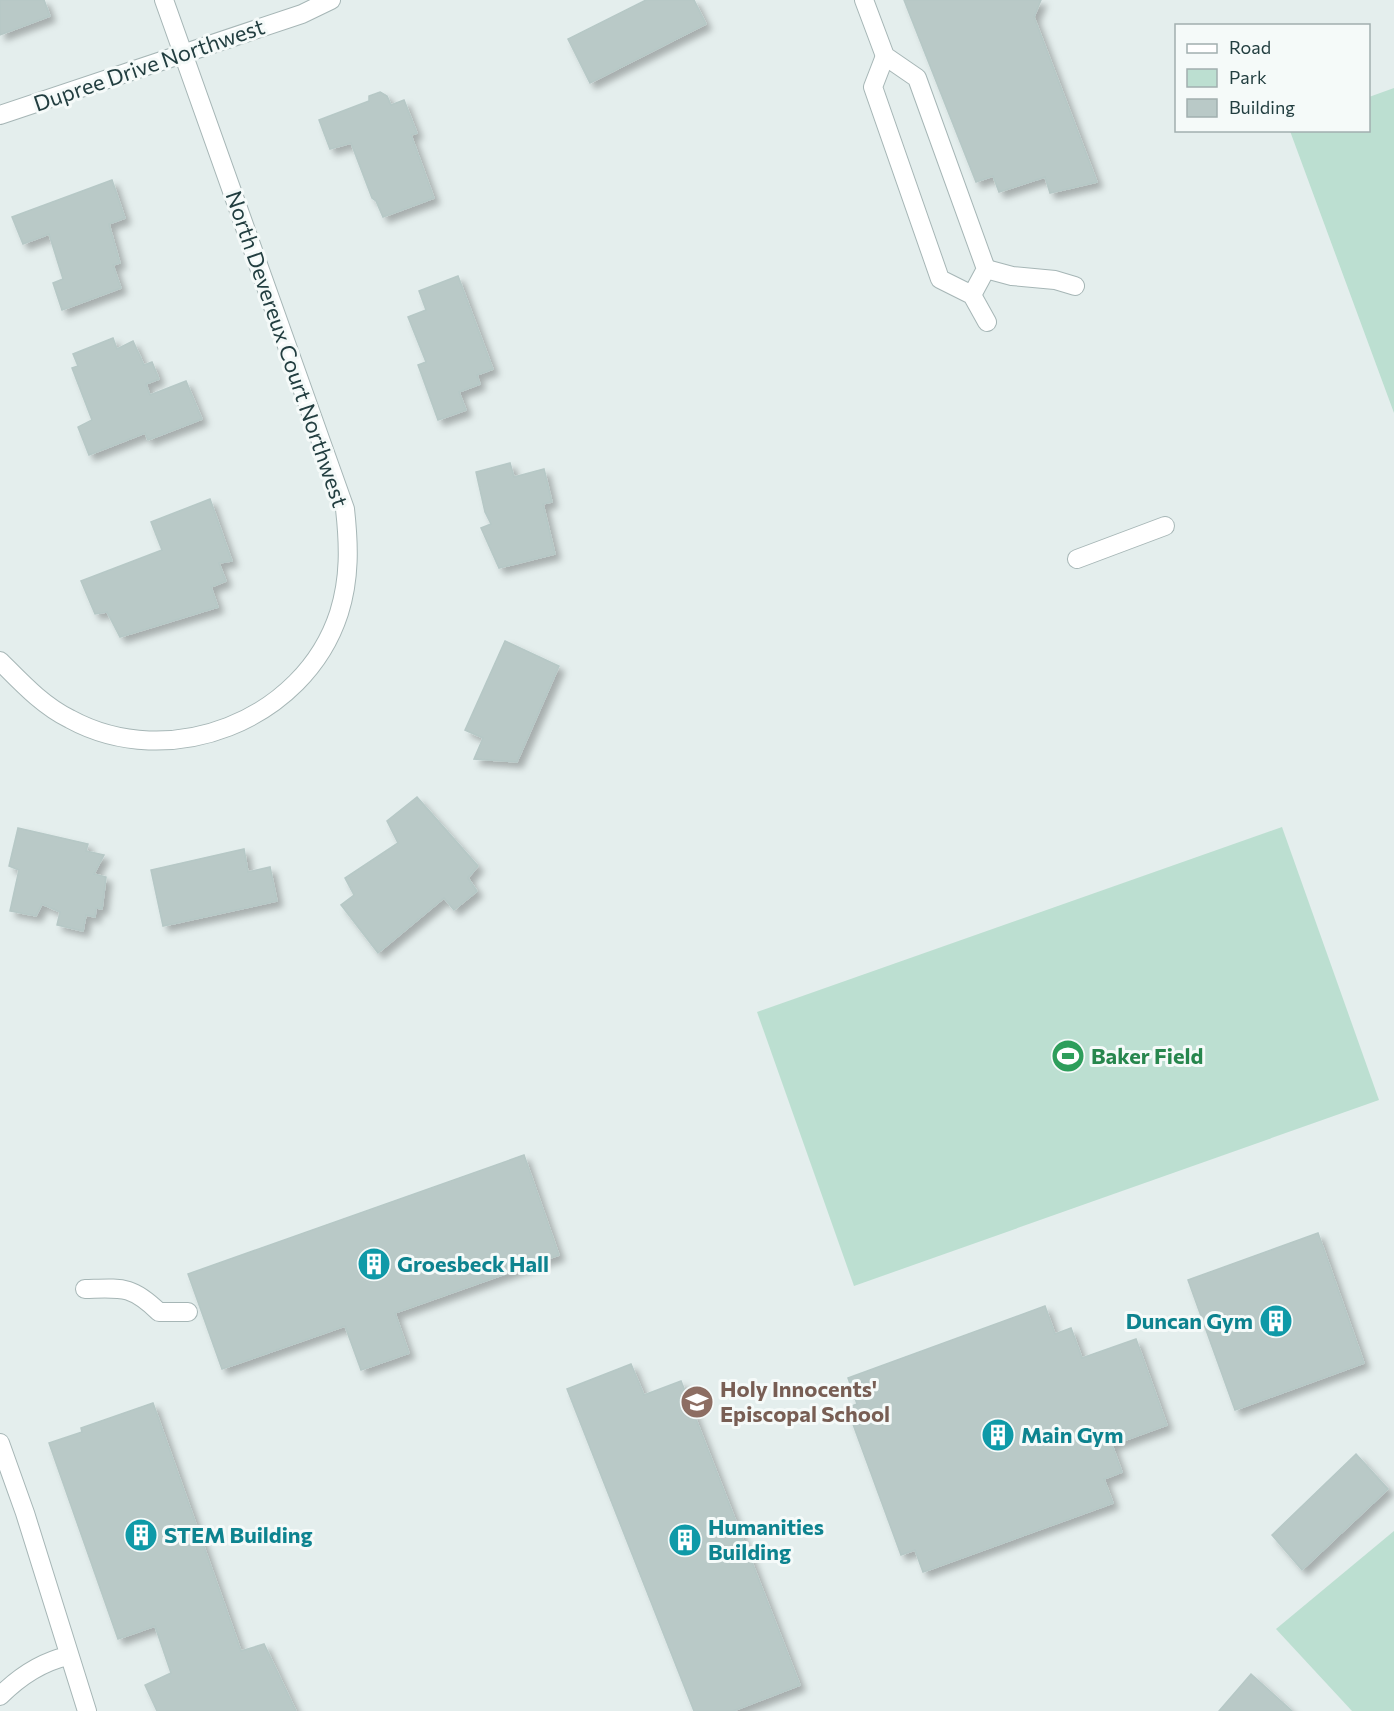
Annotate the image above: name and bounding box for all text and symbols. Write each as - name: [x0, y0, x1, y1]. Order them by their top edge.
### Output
- street label: Dupree Drive Northwest: [30, 12, 268, 117]
- legend: [1175, 24, 1370, 132]
- text: Road: [1229, 36, 1271, 58]
- text: Park: [1229, 66, 1267, 88]
- text: Building: [1229, 96, 1295, 118]
- street label: North Devereux Court Northwest: [221, 187, 354, 511]
- sports icon: Baker Field: [1050, 1038, 1086, 1074]
- place label: Baker Field: [1091, 1042, 1203, 1069]
- building icon: Groesbeck Hall: [356, 1246, 392, 1282]
- place label: Groesbeck Hall: [397, 1250, 549, 1277]
- building icon: Duncan Gym: [1258, 1303, 1294, 1339]
- place label: Duncan Gym: [1126, 1307, 1253, 1334]
- place label: Holy Innocents' Episcopal School: [720, 1375, 890, 1427]
- school or university icon: Holy Innocents' Episcopal School: [679, 1384, 715, 1420]
- building icon: Main Gym: [980, 1417, 1016, 1453]
- place label: Main Gym: [1021, 1421, 1123, 1448]
- place label: Humanities Building: [708, 1513, 824, 1565]
- building icon: STEM Building: [123, 1517, 159, 1553]
- place label: STEM Building: [164, 1521, 313, 1548]
- building icon: Humanities Building: [667, 1522, 703, 1558]

